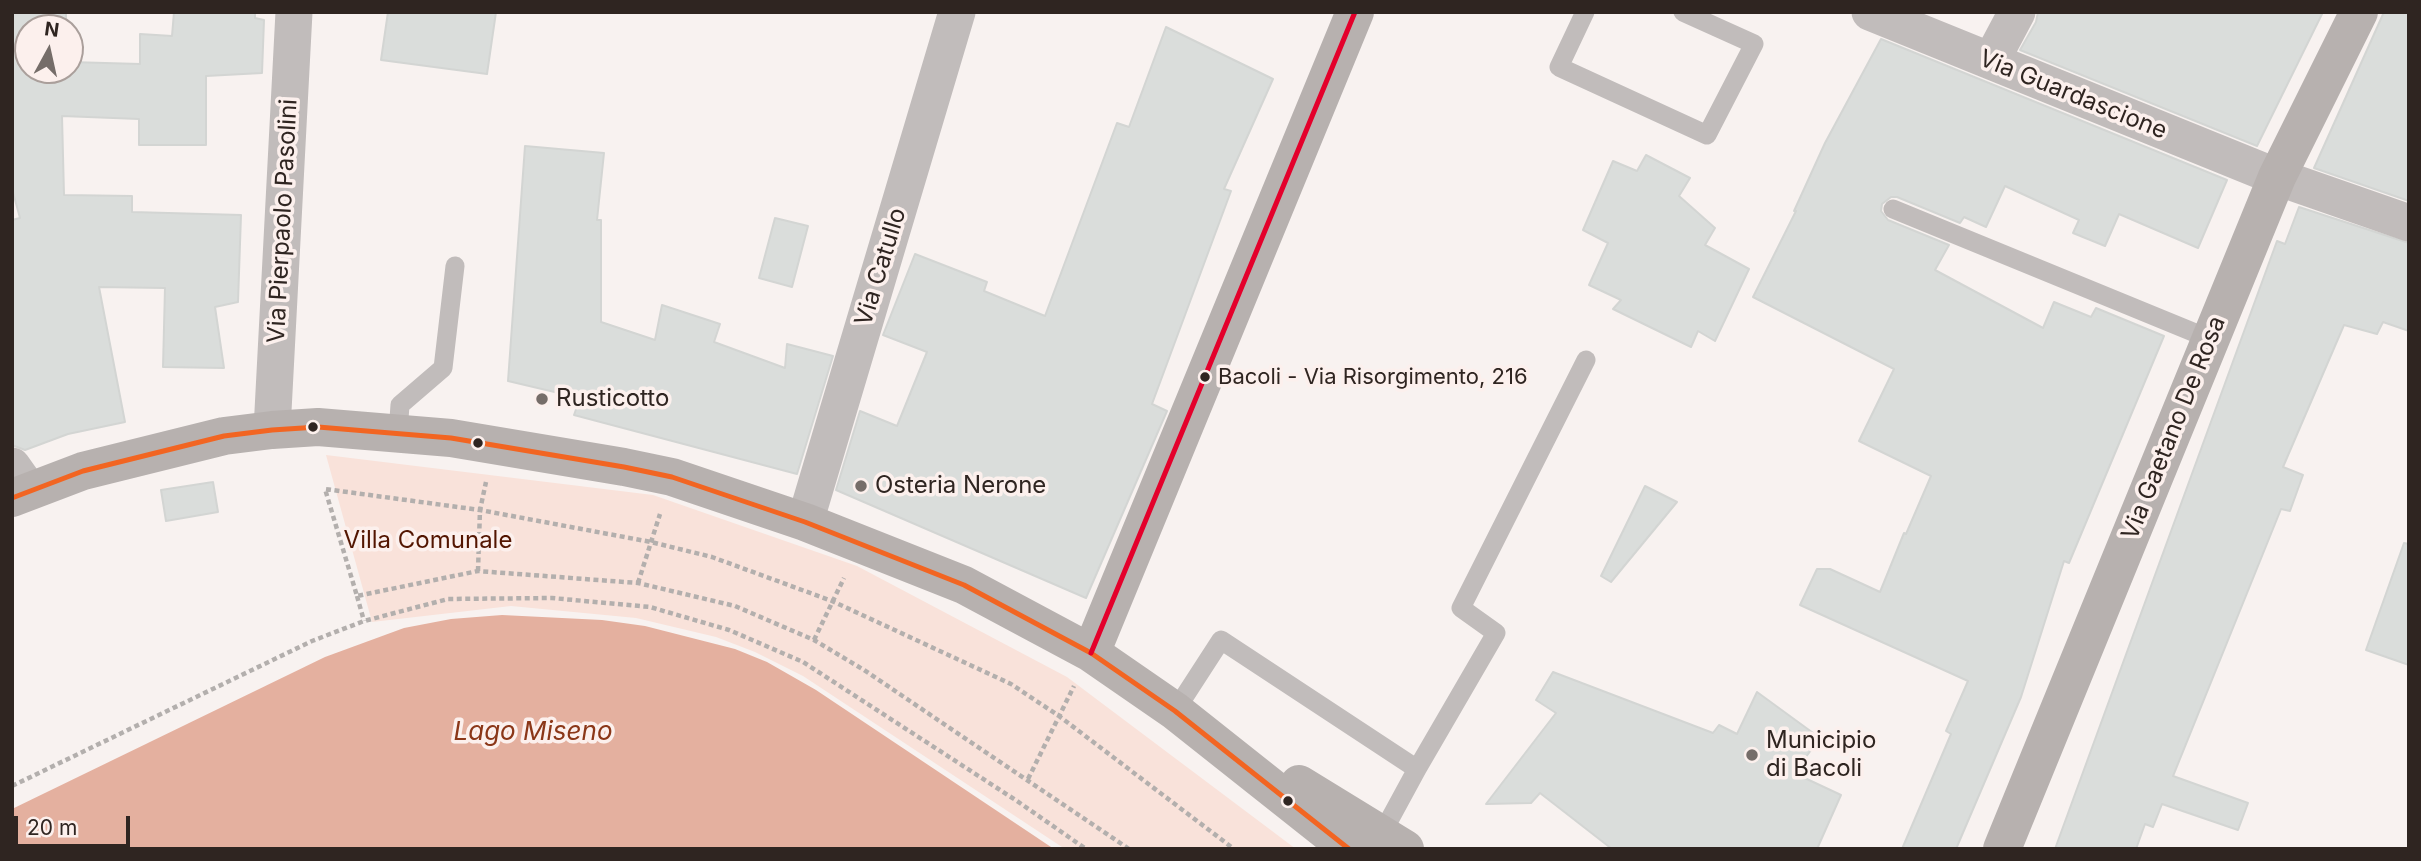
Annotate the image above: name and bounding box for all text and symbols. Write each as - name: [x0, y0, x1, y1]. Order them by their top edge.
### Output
- north arrow: [14, 14, 84, 84]
- text: N: [43, 17, 60, 42]
- street label: Via Guardascione: [1975, 44, 2171, 146]
- street label: Via Pierpaolo Pasolini: [262, 98, 304, 344]
- street label: Via Catullo: [849, 205, 913, 329]
- street label: Via Gaetano De Rosa: [2116, 312, 2232, 544]
- place label: Bacoli - Via Risorgimento, 216: [1218, 364, 1528, 390]
- marker: Bacoli - Via Risorgimento, 216: [1198, 370, 1212, 384]
- place label: Rusticotto: [556, 385, 669, 413]
- marker: Rusticotto: [534, 391, 550, 407]
- unlabelled marker: [306, 420, 320, 434]
- unlabelled marker: [471, 436, 485, 450]
- place label: Osteria Nerone: [875, 472, 1046, 500]
- marker: Osteria Nerone: [853, 478, 869, 494]
- park label: Villa Comunale: [344, 527, 512, 555]
- water label: Lago Miseno: [454, 716, 612, 748]
- place label: Municipio di Bacoli: [1766, 727, 1876, 783]
- marker: Municipio di Bacoli: [1744, 747, 1760, 763]
- unlabelled marker: [1281, 794, 1295, 808]
- scale bar: [18, 802, 133, 846]
- text: 20 m: [27, 815, 77, 840]

